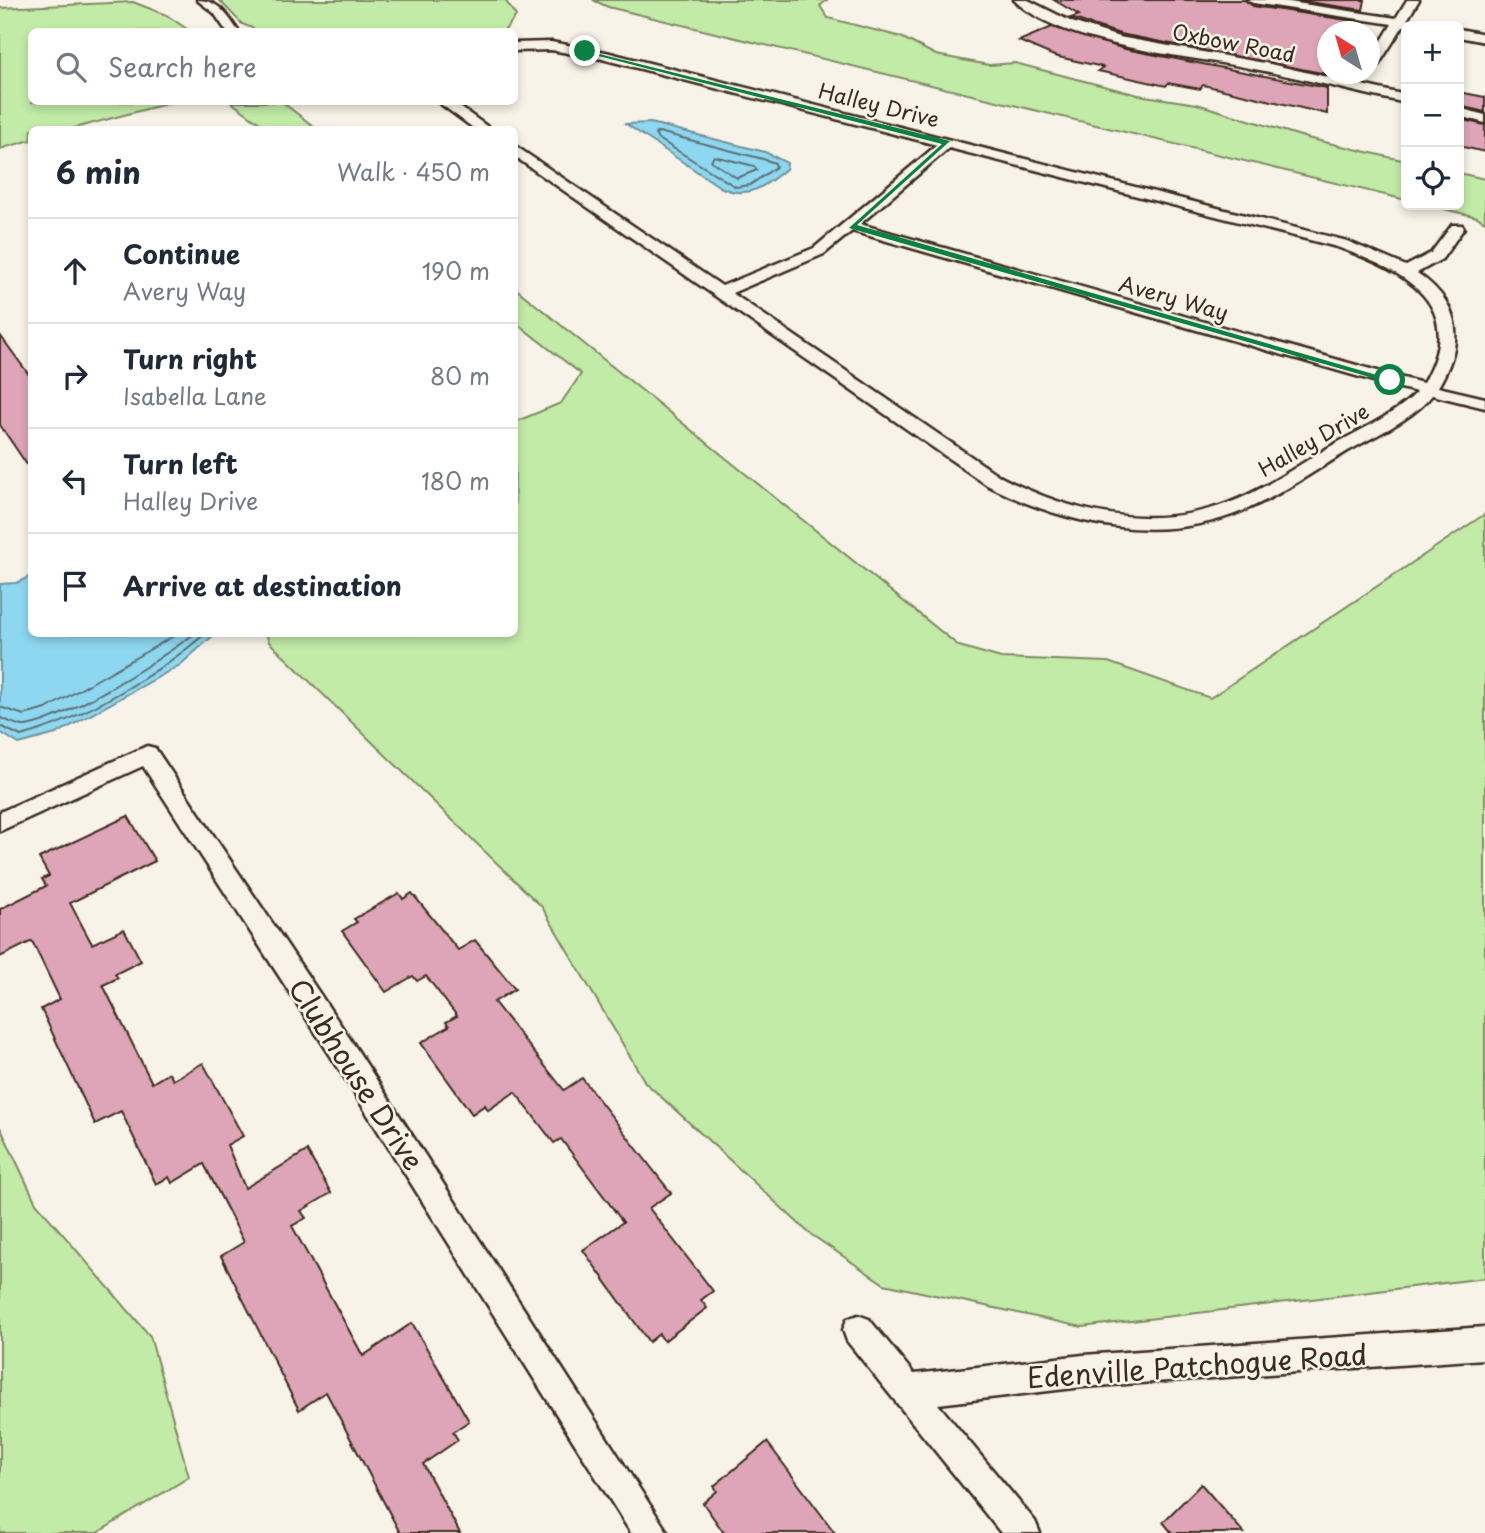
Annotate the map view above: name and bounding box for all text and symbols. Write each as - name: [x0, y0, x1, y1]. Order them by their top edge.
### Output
- street label: Oxbow Road: [1170, 14, 1298, 70]
- north arrow: [1317, 21, 1380, 84]
- map controls: [1401, 21, 1464, 210]
- button: +: [1401, 21, 1464, 84]
- search box: [28, 28, 518, 105]
- route end: [569, 35, 600, 66]
- text: Search here: [108, 47, 257, 86]
- icon: search: [52, 48, 90, 86]
- street label: Halley Drive: [815, 74, 943, 134]
- button: −: [1401, 84, 1464, 147]
- button: locate: [1401, 147, 1464, 210]
- text: 6 min: [56, 149, 141, 194]
- text: Walk · 450 m: [337, 154, 490, 189]
- text: Continue: [123, 234, 240, 273]
- icon: ahead: [56, 252, 94, 290]
- text: 190 m: [422, 253, 490, 288]
- street label: Avery Way: [1116, 266, 1232, 328]
- text: Avery Way: [123, 273, 246, 308]
- text: Turn right: [123, 339, 257, 378]
- icon: right: [56, 357, 94, 395]
- text: 80 m: [430, 358, 490, 393]
- route start: [1374, 364, 1405, 395]
- text: Isabella Lane: [123, 378, 267, 413]
- street label: Halley Drive: [1252, 394, 1374, 484]
- text: Turn left: [123, 444, 238, 483]
- icon: left: [56, 462, 94, 500]
- text: 180 m: [421, 463, 490, 498]
- text: Halley Drive: [123, 483, 258, 518]
- text: Arrive at destination: [123, 566, 402, 605]
- icon: arrive: [56, 567, 94, 605]
- street label: Clubhouse Drive: [279, 970, 435, 1178]
- street label: Edenville Patchogue Road: [1025, 1332, 1369, 1398]

